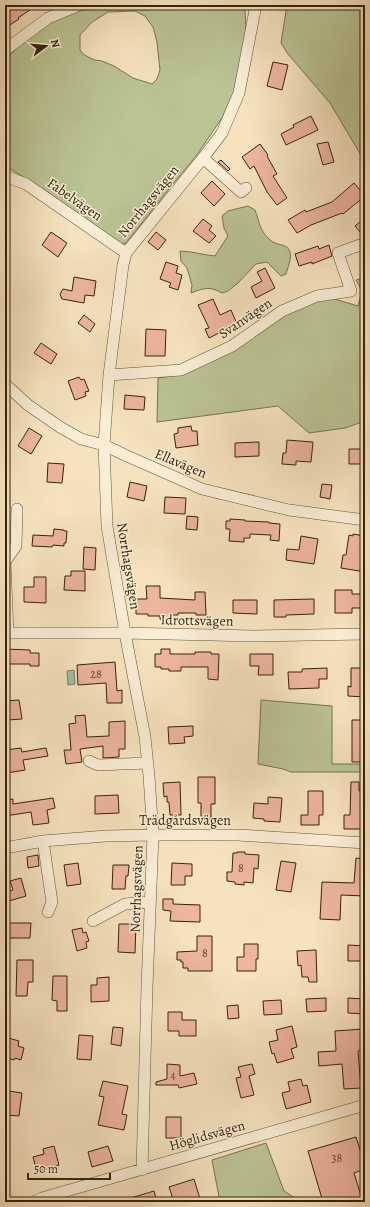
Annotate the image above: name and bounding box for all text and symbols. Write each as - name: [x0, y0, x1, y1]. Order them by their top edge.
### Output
- north arrow: [26, 26, 66, 66]
- text: N: [47, 37, 63, 49]
- street label: Norrhagsvägen: [113, 161, 184, 241]
- street label: Fabelvägen: [43, 173, 106, 226]
- street label: Svanvägen: [215, 293, 276, 343]
- street label: Ellavägen: [152, 444, 210, 483]
- street label: Norrhagsvägen: [112, 521, 145, 611]
- street label: Idrottsvägen: [160, 610, 234, 631]
- house number: 28: [90, 666, 102, 682]
- street label: Trädgårdsvägen: [139, 811, 231, 830]
- street label: Norrhagsvägen: [125, 845, 148, 933]
- house number: 8: [238, 860, 244, 876]
- house number: 8: [202, 945, 208, 961]
- house number: 4: [170, 1067, 176, 1083]
- street label: Höglidsvägen: [167, 1115, 248, 1155]
- house number: 38: [332, 1150, 343, 1166]
- scale bar: [28, 1155, 110, 1181]
- text: 50 m: [34, 1161, 58, 1177]

